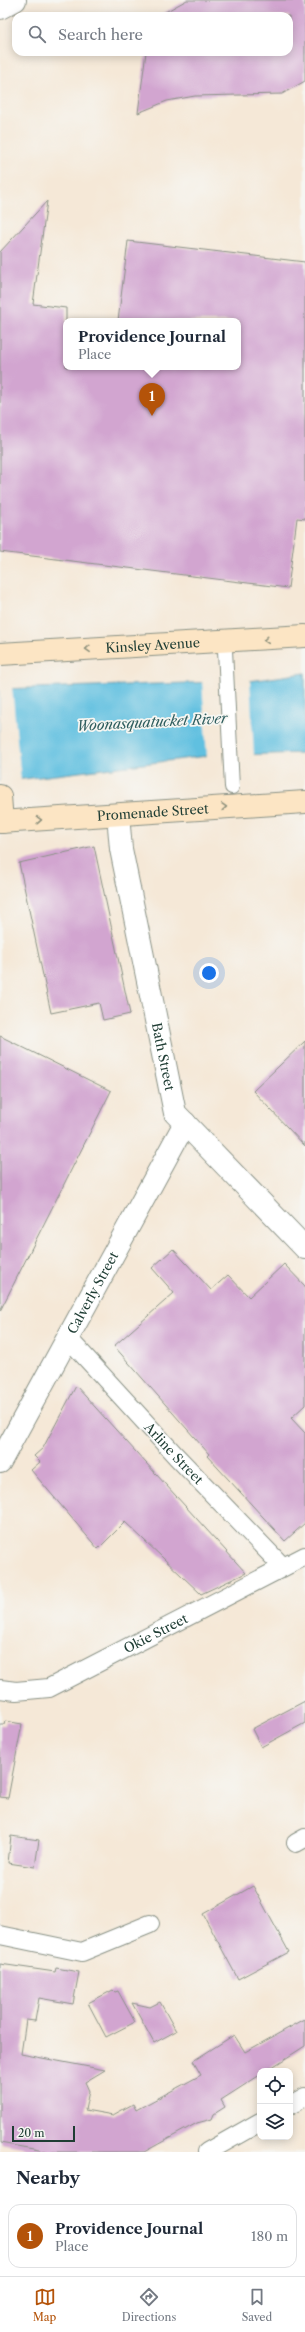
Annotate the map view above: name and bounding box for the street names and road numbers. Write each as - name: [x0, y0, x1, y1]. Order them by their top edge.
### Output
- street label: Kinsley Avenue: [105, 634, 201, 656]
- street label: Promenade Street: [96, 800, 209, 824]
- street label: Bath Street: [149, 1021, 178, 1092]
- street label: Calverly Street: [64, 1248, 121, 1336]
- street label: Arline Street: [141, 1418, 207, 1488]
- street label: Okie Street: [121, 1610, 190, 1656]

